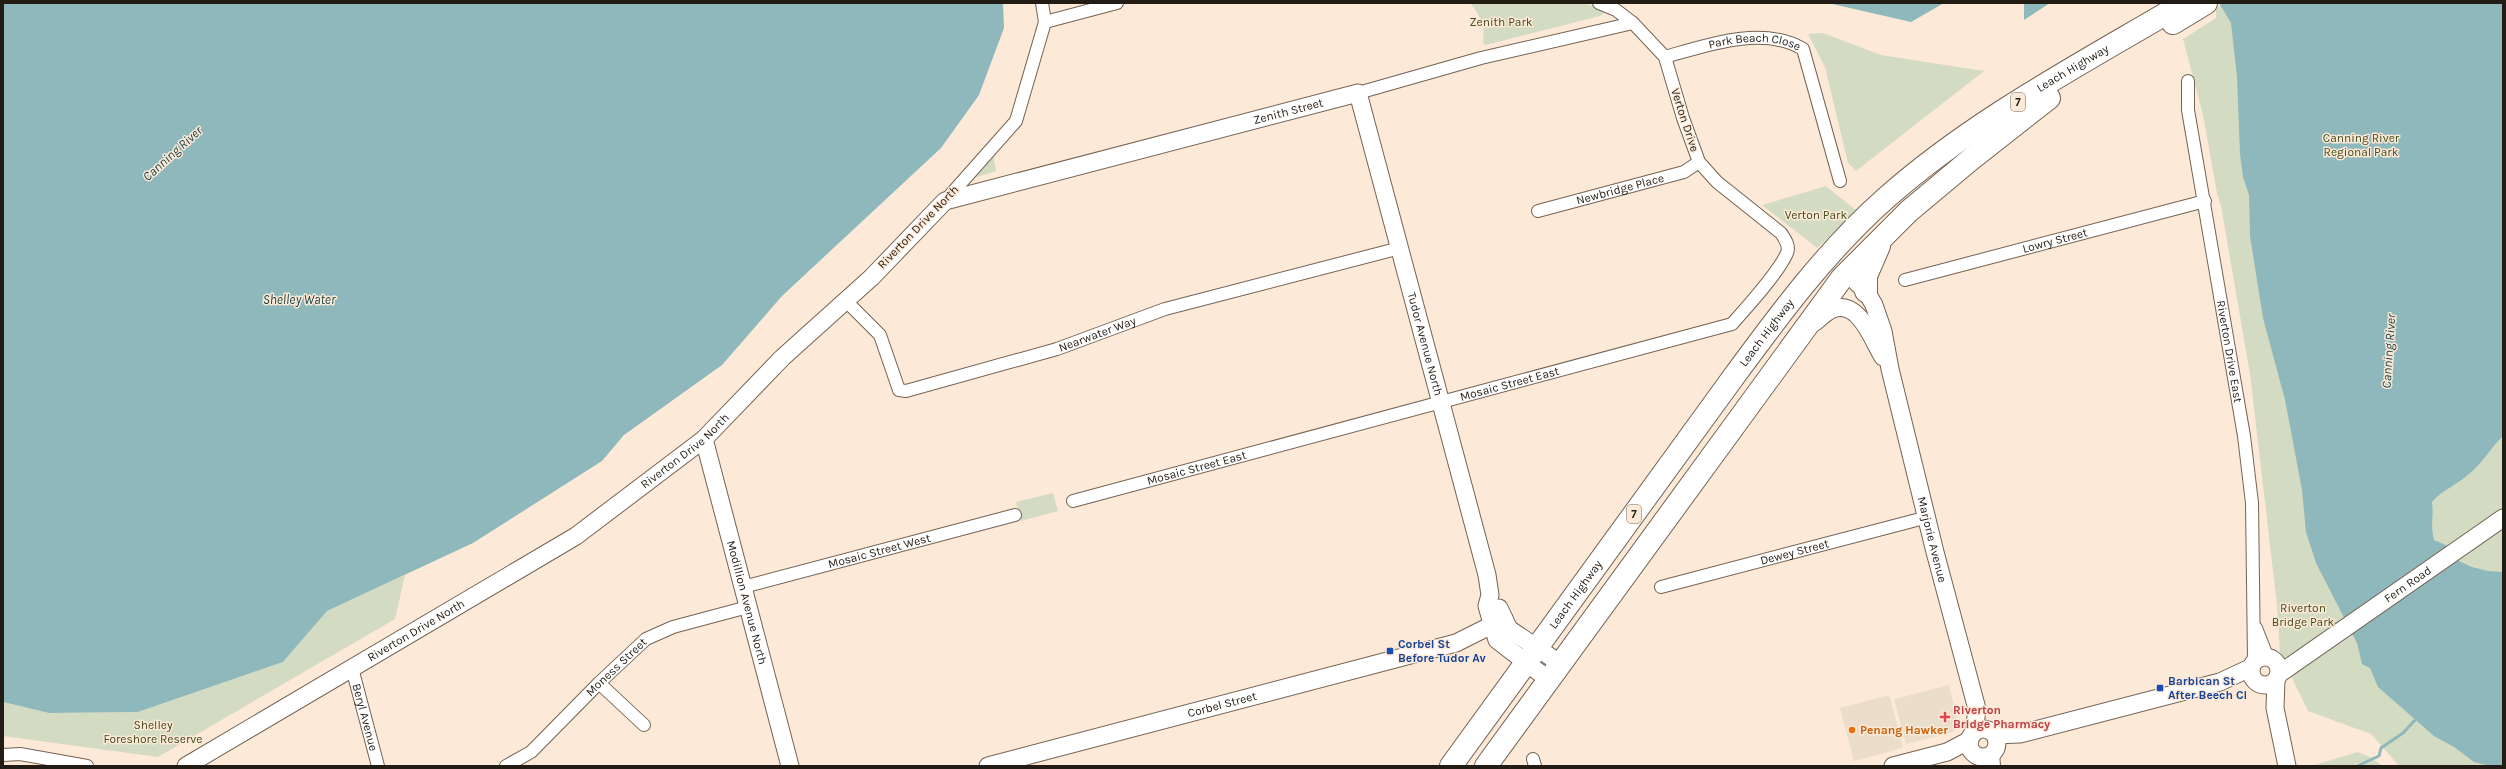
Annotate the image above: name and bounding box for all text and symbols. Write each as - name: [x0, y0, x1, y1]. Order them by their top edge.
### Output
- park label: Zenith Park: [1469, 15, 1533, 29]
- street label: Park Beach Close: [1707, 31, 1803, 54]
- street label: Leach Highway: [2034, 41, 2111, 95]
- street label: Verton Drive: [1668, 86, 1702, 154]
- road number: 7: [2011, 93, 2025, 111]
- street label: Zenith Street: [1252, 95, 1325, 127]
- water label: Canning River: [140, 122, 206, 184]
- park label: Canning River Regional Park: [2323, 131, 2400, 159]
- street label: Newbridge Place: [1575, 171, 1665, 207]
- street label: Riverton Drive North: [875, 182, 961, 272]
- park label: Verton Park: [1785, 208, 1847, 222]
- street label: Lowry Street: [2021, 225, 2089, 256]
- street label: Tudor Avenue North: [1405, 291, 1446, 397]
- water label: Shelley Water: [263, 292, 336, 307]
- street label: Leach Highway: [1736, 296, 1797, 369]
- street label: Riverton Drive East: [2214, 299, 2245, 404]
- street label: Nearwater Way: [1057, 313, 1138, 355]
- water label: Canning River: [2378, 313, 2399, 389]
- street label: Mosaic Street East: [1458, 364, 1561, 404]
- street label: Riverton Drive North: [638, 410, 732, 491]
- street label: Mosaic Street East: [1145, 448, 1248, 488]
- street label: Marjorie Avenue: [1915, 495, 1950, 584]
- road number: 7: [1627, 505, 1641, 523]
- street label: Mosaic Street West: [827, 531, 933, 571]
- street label: Dewey Street: [1759, 536, 1831, 568]
- street label: Modillion Avenue North: [724, 539, 770, 666]
- street label: Leach Highway: [1546, 557, 1605, 631]
- street label: Fern Road: [2382, 563, 2434, 606]
- street label: Riverton Drive North: [365, 596, 467, 664]
- park label: Riverton Bridge Park: [2272, 601, 2335, 629]
- street label: Moness Street: [583, 635, 650, 699]
- place label: Corbel St Before Tudor Av: [1398, 637, 1487, 665]
- marker: Corbel St Before Tudor Av: [1385, 646, 1395, 656]
- place label: Barbican St After Beech Cl: [2168, 674, 2247, 702]
- street label: Beryl Avenue: [349, 682, 381, 753]
- marker: Barbican St After Beech Cl: [2155, 683, 2165, 693]
- street label: Corbel Street: [1186, 689, 1259, 720]
- place label: Riverton Bridge Pharmacy: [1953, 703, 2050, 731]
- marker: Riverton Bridge Pharmacy: [1940, 712, 1950, 722]
- park label: Shelley Foreshore Reserve: [104, 718, 202, 746]
- place label: Penang Hawker: [1860, 723, 1948, 737]
- marker: Penang Hawker: [1847, 725, 1857, 735]

